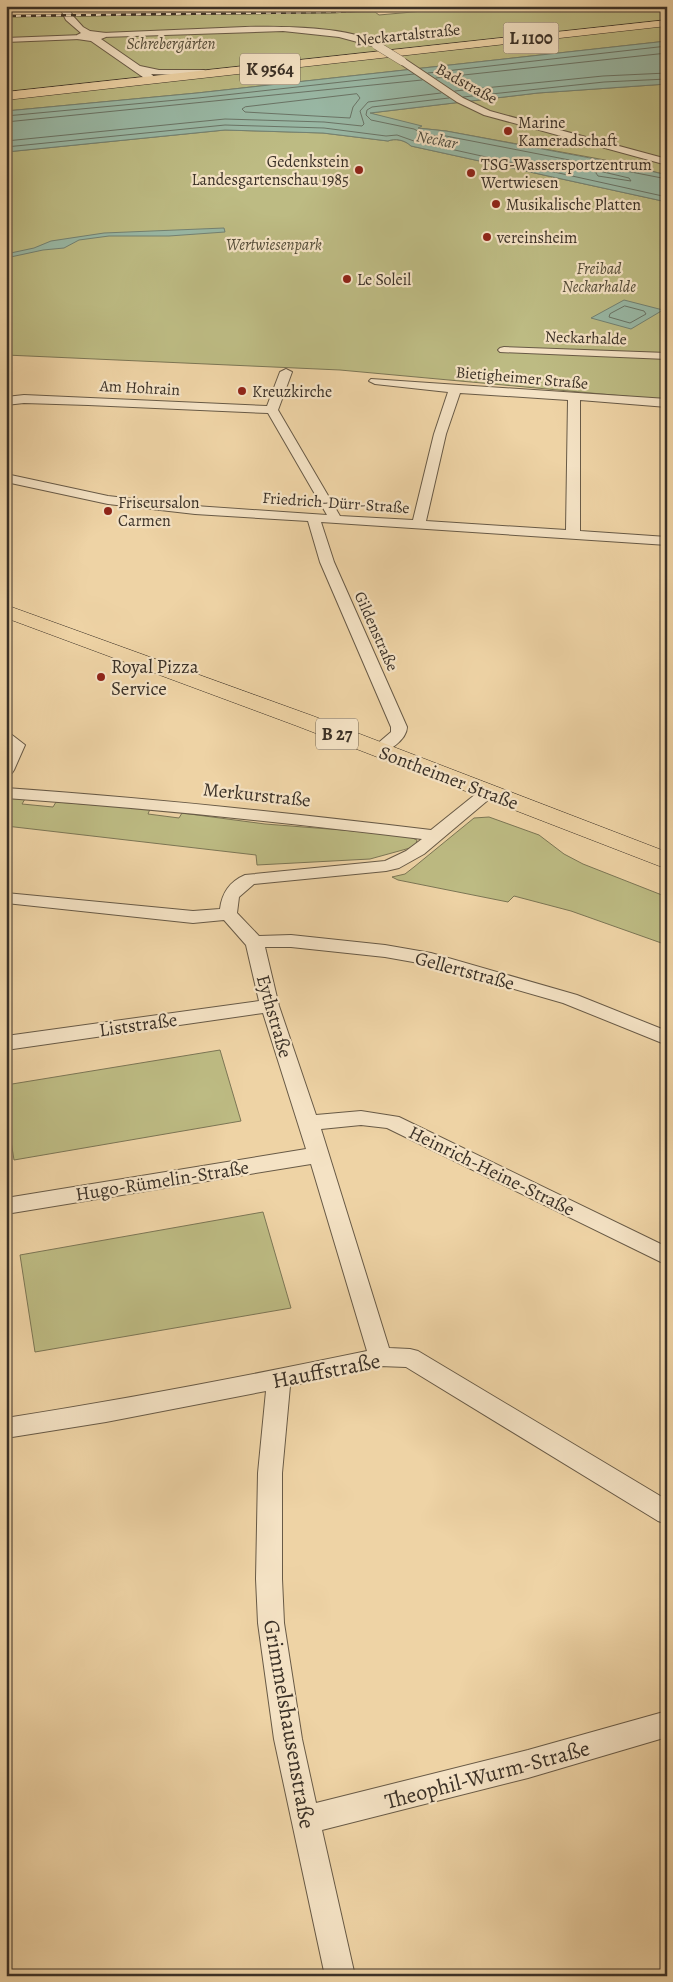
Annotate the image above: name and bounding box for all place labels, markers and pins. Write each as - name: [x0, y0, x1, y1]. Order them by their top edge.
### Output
- place label: Marine Kameradschaft: [518, 112, 617, 152]
- marker: Marine Kameradschaft: [502, 125, 514, 137]
- place label: Gedenkstein Landesgartenschau 1985: [191, 151, 349, 191]
- place label: TSG-Wassersportzentrum Wertwiesen: [480, 154, 652, 194]
- marker: Gedenkstein Landesgartenschau 1985: [353, 164, 365, 176]
- marker: TSG-Wassersportzentrum Wertwiesen: [465, 167, 477, 179]
- place label: Musikalische Platten: [506, 194, 641, 216]
- marker: Musikalische Platten: [490, 198, 502, 210]
- place label: vereinsheim: [496, 227, 577, 249]
- marker: vereinsheim: [481, 231, 493, 243]
- place label: Le Soleil: [357, 269, 411, 291]
- marker: Le Soleil: [341, 273, 353, 285]
- place label: Kreuzkirche: [252, 381, 332, 403]
- marker: Kreuzkirche: [236, 385, 248, 397]
- place label: Friseursalon Carmen: [118, 492, 200, 532]
- marker: Friseursalon Carmen: [102, 505, 114, 517]
- place label: Royal Pizza Service: [111, 654, 199, 702]
- marker: Royal Pizza Service: [95, 671, 107, 683]

